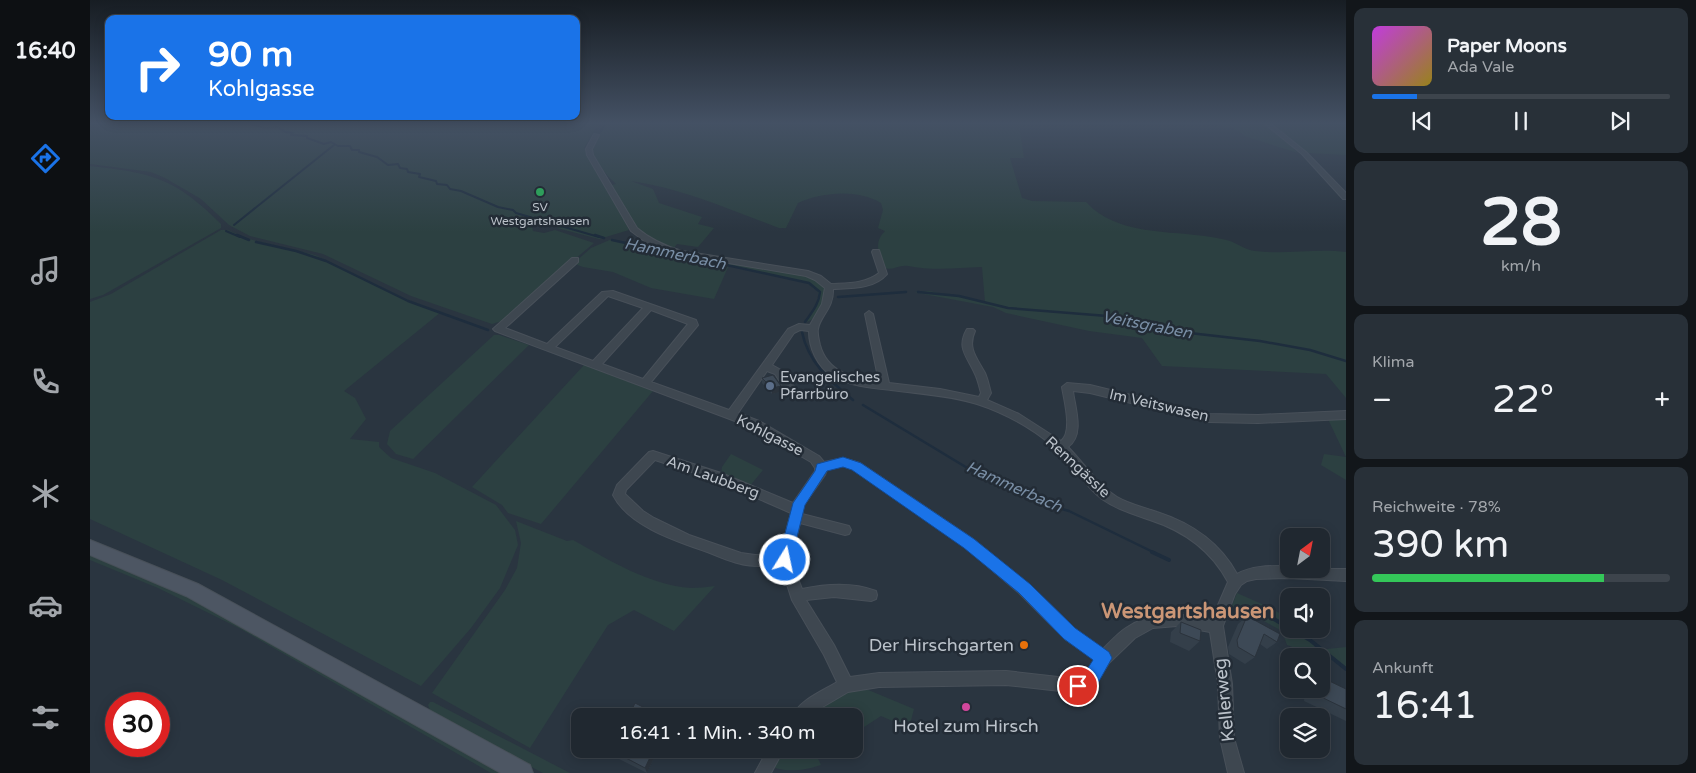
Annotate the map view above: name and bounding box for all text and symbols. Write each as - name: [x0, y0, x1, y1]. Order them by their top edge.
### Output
- text: 90 m: [208, 34, 293, 76]
- icon: right: [125, 35, 190, 100]
- text: Paper Moons: [1447, 35, 1567, 57]
- text: 16:40: [15, 38, 75, 64]
- text: Ada Vale: [1447, 57, 1514, 77]
- text: Kohlgasse: [208, 76, 315, 102]
- icon: previous: [1408, 107, 1436, 135]
- icon: pause: [1507, 107, 1535, 135]
- icon: next: [1606, 107, 1634, 135]
- icon: directions: [28, 141, 63, 176]
- text: 28: [1480, 184, 1562, 263]
- marker: SV Westgartshausen: [534, 186, 546, 198]
- place label: SV Westgartshausen: [490, 200, 590, 228]
- water label: Hammerbach: [623, 234, 729, 275]
- icon: music: [28, 253, 63, 288]
- text: km/h: [1501, 256, 1541, 276]
- water label: Veitsgraben: [1100, 306, 1195, 344]
- text: Klima: [1372, 352, 1414, 372]
- icon: phone: [28, 364, 63, 399]
- place label: Evangelisches Pfarrbüro: [780, 368, 880, 403]
- text: 22°: [1492, 377, 1554, 423]
- marker: Evangelisches Pfarrbüro: [764, 380, 776, 392]
- text: −: [1372, 383, 1392, 417]
- text: +: [1654, 383, 1670, 417]
- street label: Im Veitswasen: [1108, 385, 1210, 425]
- street label: Kohlgasse: [733, 410, 807, 460]
- street label: Renngässle: [1042, 432, 1114, 502]
- street label: Am Laubberg: [664, 452, 762, 502]
- water label: Hammerbach: [963, 457, 1066, 518]
- icon: climate: [28, 476, 63, 511]
- text: Reichweite · 78%: [1372, 497, 1501, 517]
- text: 390 km: [1372, 522, 1509, 568]
- north arrow: [1280, 528, 1330, 578]
- map controls: [1280, 528, 1330, 758]
- position arrow: [758, 533, 810, 585]
- icon: car: [28, 588, 63, 623]
- button: sound: [1280, 588, 1330, 638]
- district label: Westgartshausen: [1101, 599, 1275, 624]
- place label: Der Hirschgarten: [869, 634, 1014, 656]
- marker: Der Hirschgarten: [1018, 639, 1030, 651]
- button: search: [1280, 648, 1330, 698]
- street label: Kellerweg: [1209, 657, 1239, 743]
- text: Ankunft: [1372, 658, 1434, 678]
- pin: [1057, 665, 1099, 707]
- icon: arrive: [1064, 672, 1092, 700]
- text: 16:41: [1372, 683, 1477, 729]
- speed limit sign: 30: [105, 692, 170, 757]
- icon: filters: [28, 700, 63, 735]
- marker: Hotel zum Hirsch: [960, 701, 972, 713]
- button: layers: [1280, 708, 1330, 758]
- place label: Hotel zum Hirsch: [893, 715, 1039, 737]
- text: 16:41 · 1 Min. · 340 m: [619, 722, 815, 744]

